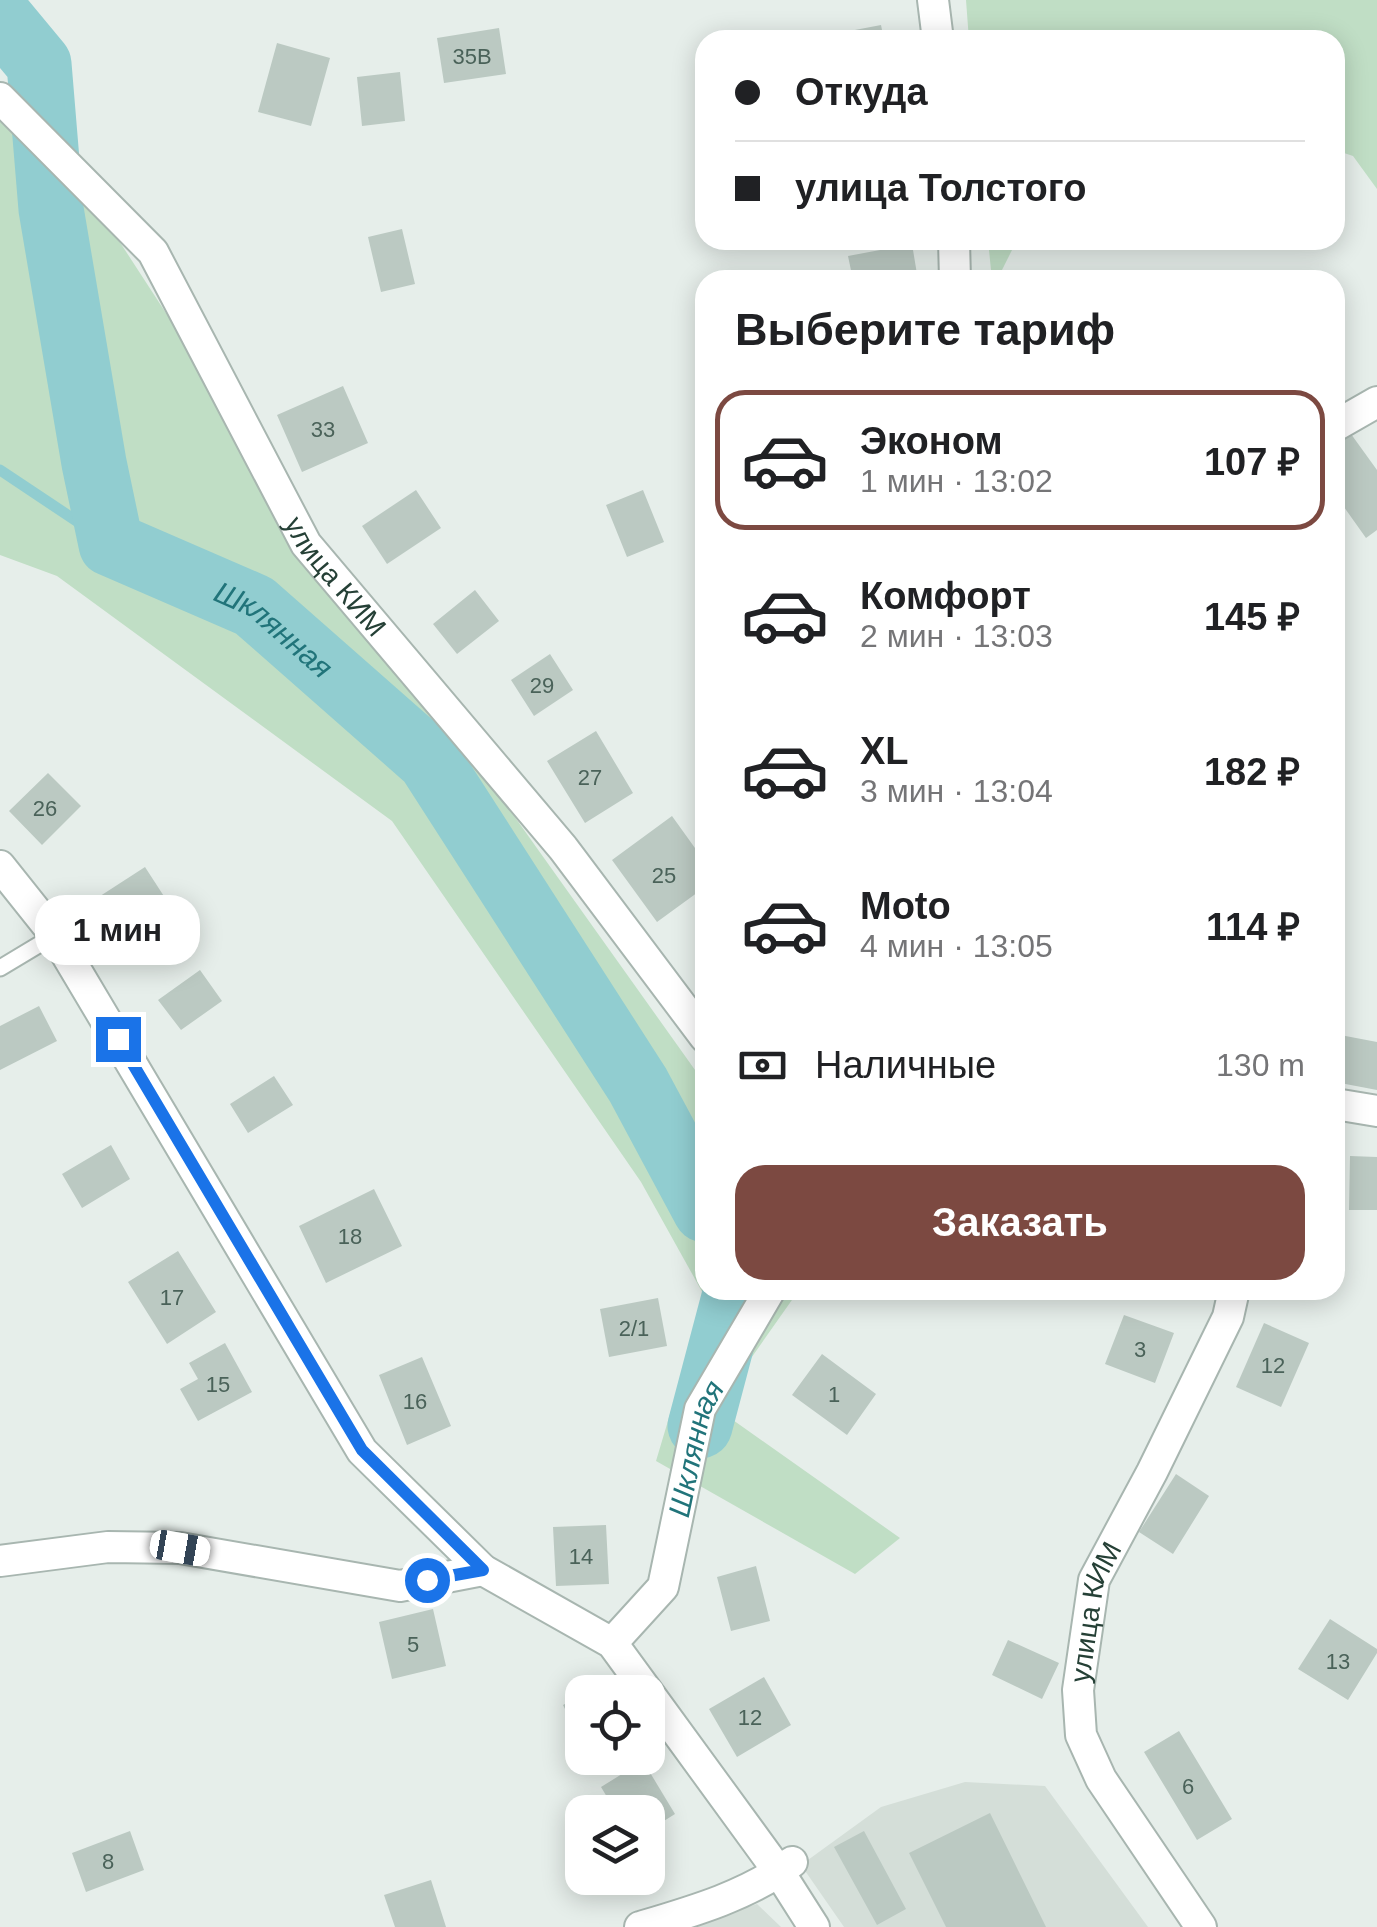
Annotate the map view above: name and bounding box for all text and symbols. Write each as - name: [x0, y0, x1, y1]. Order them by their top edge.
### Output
- house number: 35В: [452, 44, 492, 69]
- text: Откуда: [795, 71, 928, 113]
- text: улица Толстого: [795, 167, 1086, 209]
- text: Выберите тариф: [735, 304, 1115, 355]
- icon: car: [740, 415, 830, 505]
- house number: 33: [311, 417, 335, 442]
- text: Эконом: [860, 420, 1003, 462]
- text: 107 ₽: [1204, 441, 1300, 483]
- text: 1 мин · 13:02: [860, 463, 1053, 499]
- street label: улица КИМ: [279, 511, 392, 642]
- icon: car: [740, 570, 830, 660]
- water label: Шклянная: [210, 575, 340, 684]
- text: Комфорт: [860, 575, 1031, 617]
- text: 145 ₽: [1204, 596, 1300, 638]
- text: 2 мин · 13:03: [860, 618, 1053, 654]
- house number: 29: [530, 673, 554, 698]
- icon: car: [740, 725, 830, 815]
- text: XL: [860, 730, 909, 772]
- text: 182 ₽: [1204, 751, 1300, 793]
- house number: 27: [578, 765, 602, 790]
- text: 3 мин · 13:04: [860, 773, 1053, 809]
- house number: 26: [33, 796, 57, 821]
- house number: 25: [652, 863, 676, 888]
- icon: car: [740, 880, 830, 970]
- text: Moto: [860, 885, 951, 927]
- callout: 1 мин: [36, 894, 200, 964]
- text: 114 ₽: [1206, 906, 1300, 948]
- text: 1 мин: [73, 912, 162, 948]
- text: 4 мин · 13:05: [860, 928, 1053, 964]
- route end: [96, 1017, 141, 1062]
- icon: cash: [735, 1038, 790, 1093]
- text: Наличные: [815, 1044, 996, 1086]
- text: 130 m: [1216, 1047, 1305, 1083]
- button: Заказать: [735, 1165, 1305, 1280]
- house number: 18: [338, 1224, 362, 1249]
- house number: 17: [160, 1285, 184, 1310]
- house number: 2/1: [619, 1316, 649, 1341]
- house number: 3: [1134, 1337, 1146, 1362]
- house number: 12: [1261, 1353, 1285, 1378]
- house number: 15: [206, 1372, 230, 1397]
- water label: Шклянная: [661, 1374, 730, 1520]
- house number: 1: [828, 1382, 840, 1407]
- house number: 16: [403, 1389, 427, 1414]
- car: [148, 1528, 212, 1568]
- street label: улица КИМ: [1064, 1536, 1127, 1685]
- house number: 14: [569, 1544, 593, 1569]
- route start: [405, 1558, 450, 1603]
- house number: 5: [407, 1632, 419, 1657]
- house number: 13: [1326, 1649, 1350, 1674]
- map controls: [565, 1675, 665, 1895]
- button: locate: [565, 1675, 665, 1775]
- house number: 12: [738, 1705, 762, 1730]
- house number: 6: [1182, 1774, 1194, 1799]
- button: layers: [565, 1795, 665, 1895]
- house number: 8: [102, 1849, 114, 1874]

